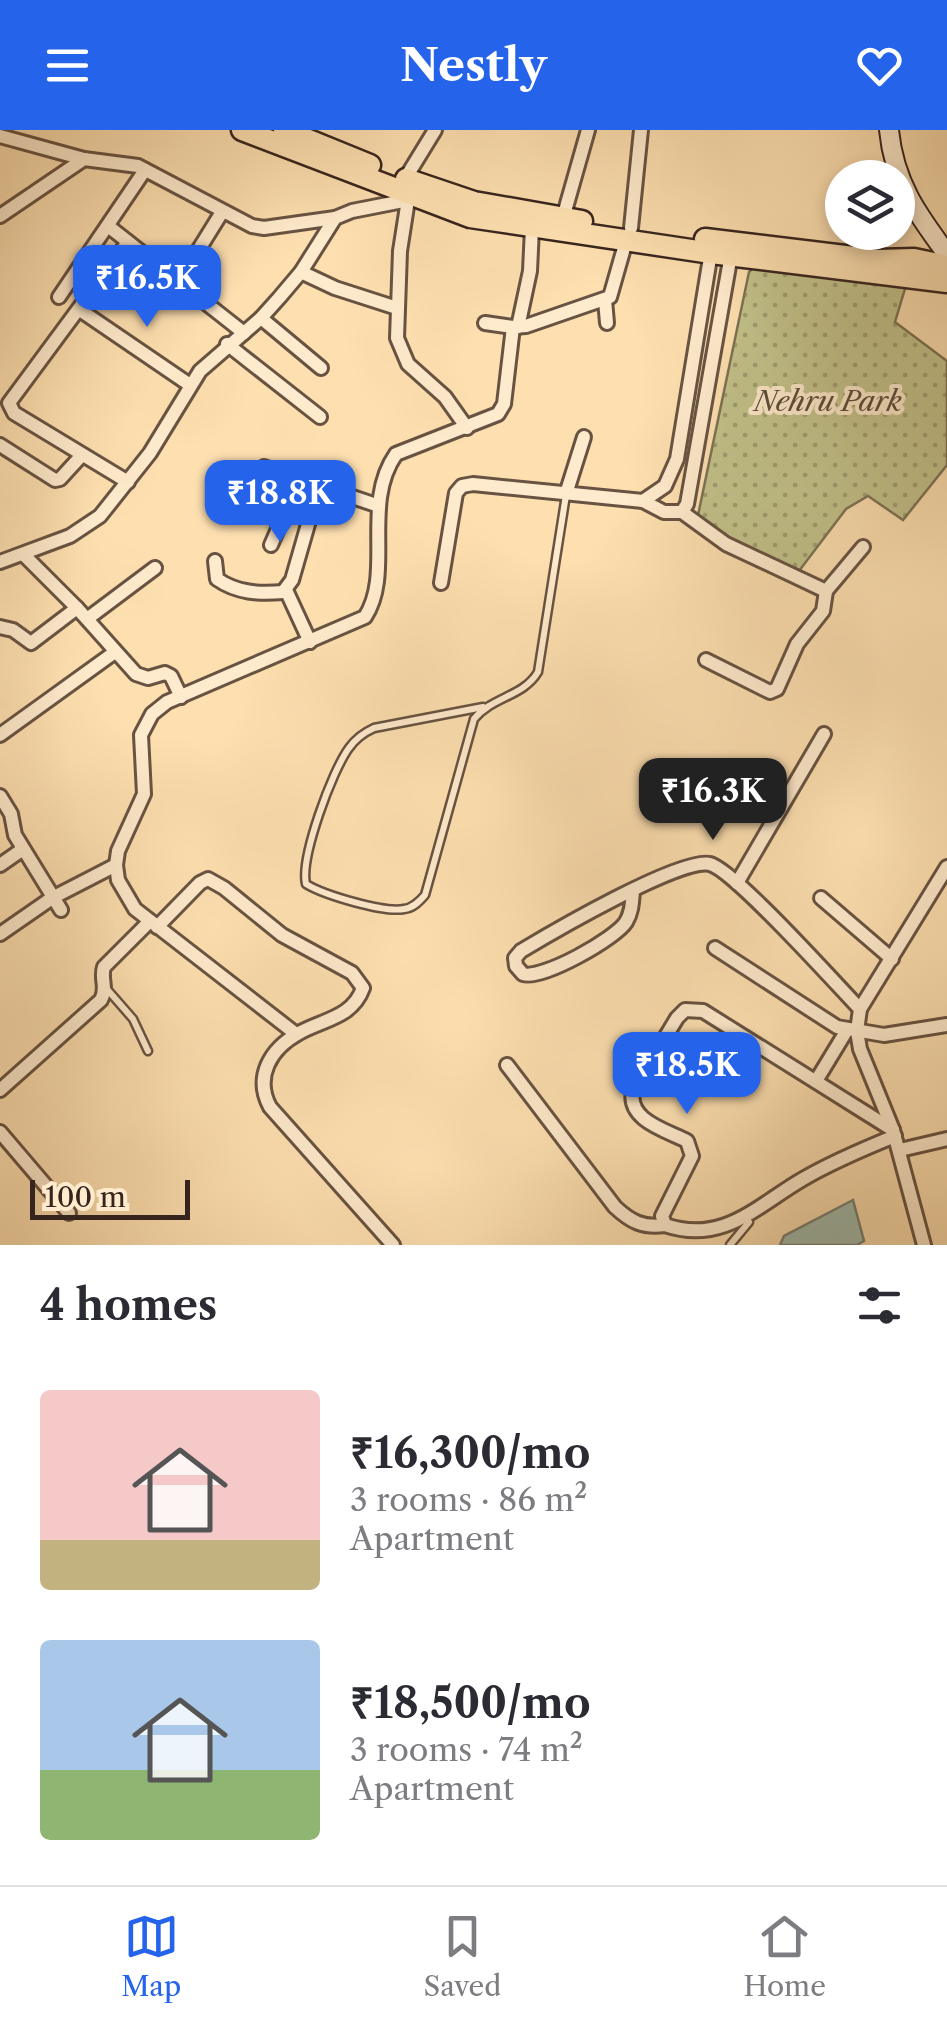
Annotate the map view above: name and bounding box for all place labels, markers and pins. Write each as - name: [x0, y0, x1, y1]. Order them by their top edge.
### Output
- pin: ₹16.5K: [66, 245, 228, 330]
- pin: ₹18.8K: [199, 460, 361, 545]
- pin: ₹16.3K: [632, 758, 794, 843]
- pin: ₹18.5K: [606, 1032, 768, 1117]

